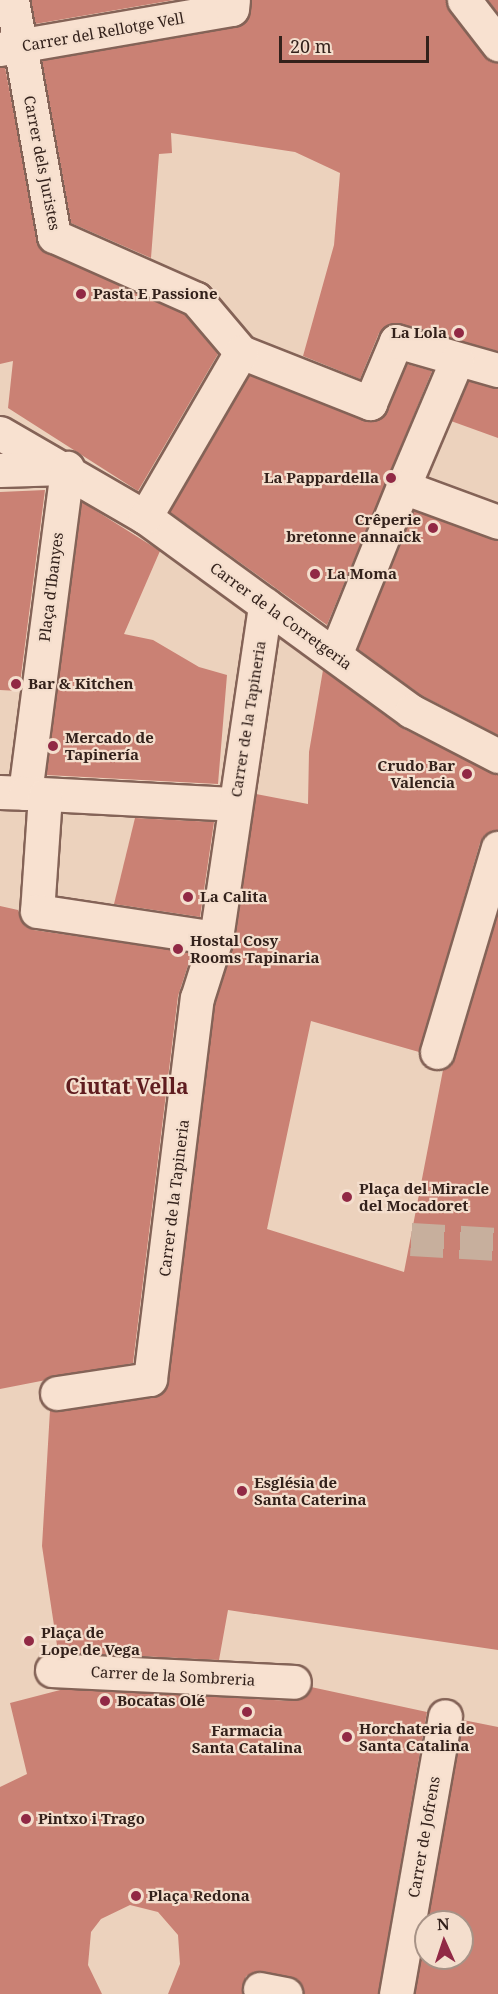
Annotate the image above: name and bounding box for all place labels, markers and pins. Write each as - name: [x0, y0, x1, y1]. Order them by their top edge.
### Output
- place label: Pasta E Passione: [93, 285, 218, 303]
- marker: Pasta E Passione: [74, 287, 88, 301]
- place label: La Lola: [391, 324, 447, 342]
- marker: La Lola: [452, 326, 466, 340]
- place label: La Pappardella: [264, 469, 379, 487]
- marker: La Pappardella: [384, 471, 398, 485]
- place label: Crêperie bretonne annaick: [286, 510, 421, 545]
- marker: Crêperie bretonne annaick: [426, 521, 440, 535]
- place label: La Moma: [327, 565, 397, 583]
- marker: La Moma: [308, 567, 322, 581]
- place label: Bar & Kitchen: [28, 675, 134, 693]
- marker: Bar & Kitchen: [9, 677, 23, 691]
- place label: Mercado de Tapinería: [65, 728, 154, 763]
- marker: Mercado de Tapinería: [46, 739, 60, 753]
- place label: Crudo Bar Valencia: [377, 756, 455, 791]
- marker: Crudo Bar Valencia: [460, 767, 474, 781]
- place label: La Calita: [200, 888, 267, 906]
- marker: La Calita: [181, 890, 195, 904]
- place label: Hostal Cosy Rooms Tapinaria: [190, 931, 319, 966]
- marker: Hostal Cosy Rooms Tapinaria: [171, 942, 185, 956]
- place label: Plaça del Miracle del Mocadoret: [359, 1179, 489, 1214]
- marker: Plaça del Miracle del Mocadoret: [340, 1190, 354, 1204]
- place label: Església de Santa Caterina: [254, 1473, 366, 1508]
- marker: Església de Santa Caterina: [235, 1484, 249, 1498]
- place label: Plaça de Lope de Vega: [41, 1623, 140, 1658]
- marker: Plaça de Lope de Vega: [22, 1634, 36, 1648]
- place label: Bocatas Olé: [117, 1692, 205, 1710]
- marker: Bocatas Olé: [98, 1694, 112, 1708]
- marker: Farmacia Santa Catalina: [240, 1705, 254, 1719]
- place label: Horchateria de Santa Catalina: [359, 1719, 474, 1754]
- place label: Farmacia Santa Catalina: [192, 1721, 302, 1756]
- marker: Horchateria de Santa Catalina: [340, 1730, 354, 1744]
- place label: Pintxo i Trago: [38, 1810, 145, 1828]
- marker: Pintxo i Trago: [19, 1812, 33, 1826]
- place label: Plaça Redona: [148, 1887, 250, 1905]
- marker: Plaça Redona: [129, 1889, 143, 1903]

